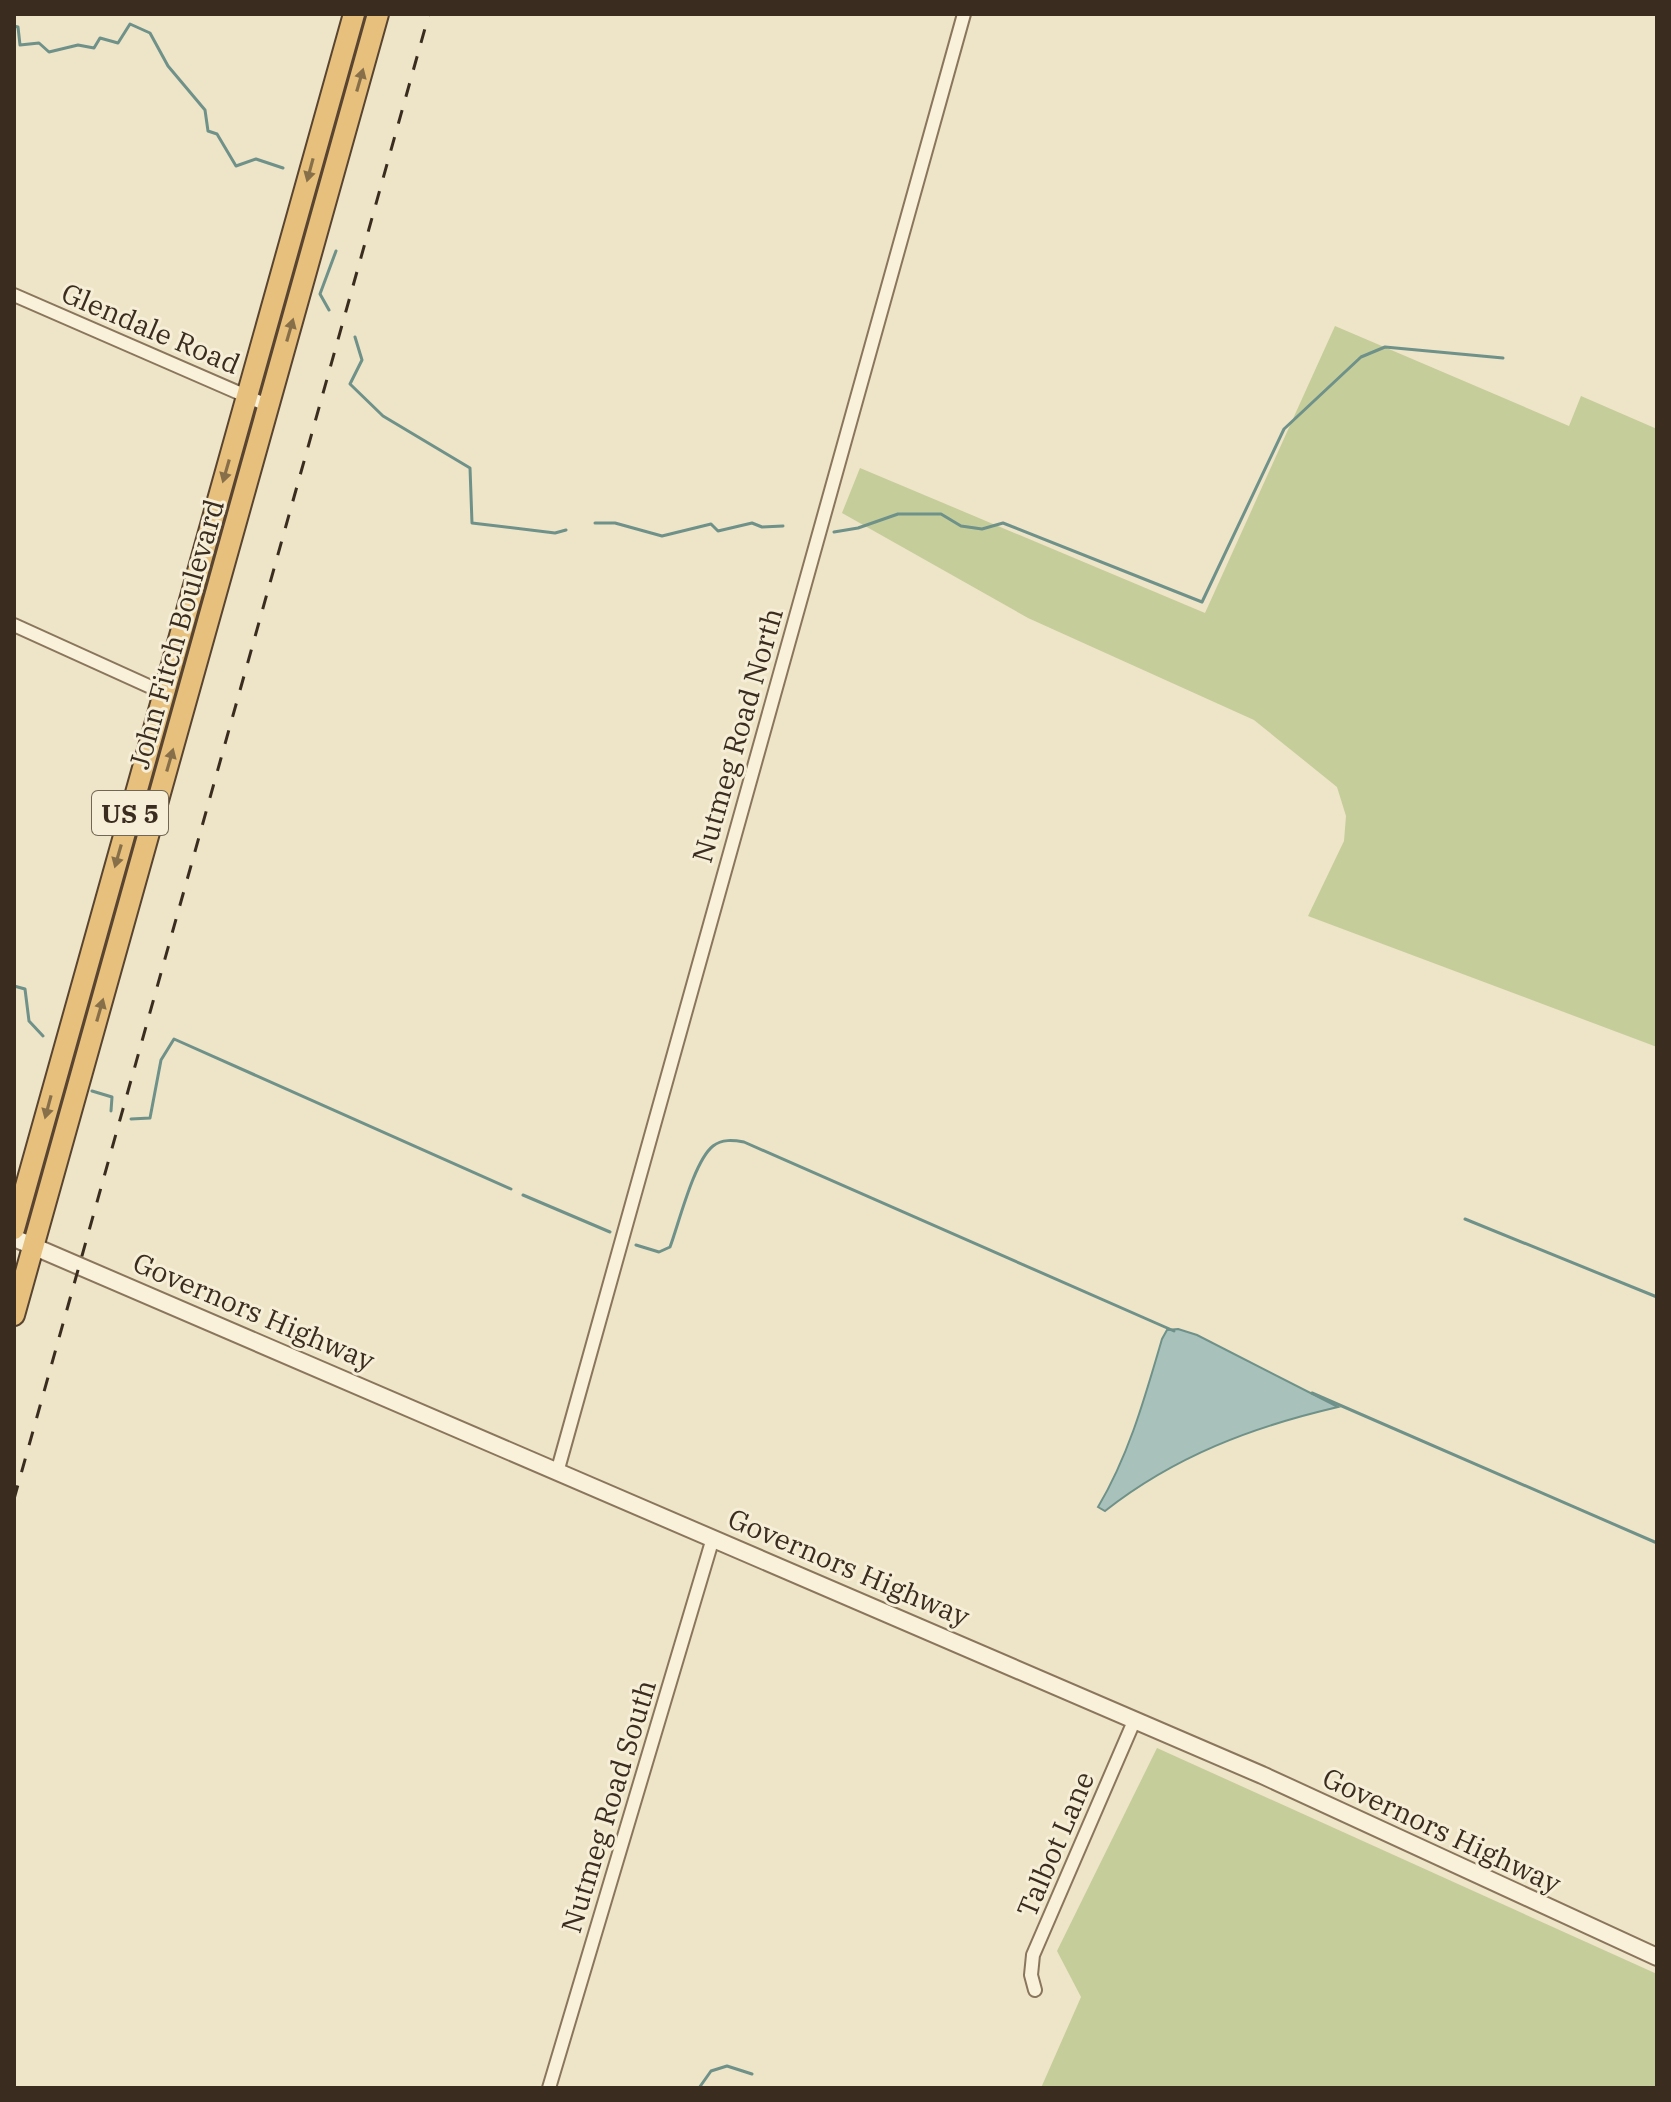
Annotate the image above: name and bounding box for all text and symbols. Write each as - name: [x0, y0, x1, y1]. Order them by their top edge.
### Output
- one-way arrow: [354, 68, 367, 92]
- one-way arrow: [303, 159, 316, 183]
- street label: Glendale Road: [56, 274, 246, 382]
- one-way arrow: [284, 318, 296, 343]
- one-way arrow: [219, 459, 231, 484]
- street label: John Fitch Boulevard: [120, 495, 232, 773]
- street label: Nutmeg Road North: [683, 603, 791, 867]
- one-way arrow: [164, 747, 177, 771]
- road number: US 5: [92, 791, 168, 835]
- one-way arrow: [111, 845, 124, 869]
- one-way arrow: [94, 997, 106, 1022]
- one-way arrow: [41, 1094, 53, 1119]
- street label: Governors Highway: [128, 1243, 380, 1379]
- street label: Governors Highway: [723, 1499, 975, 1635]
- street label: Nutmeg Road South: [552, 1675, 664, 1937]
- street label: Governors Highway: [1317, 1759, 1567, 1901]
- street label: Talbot Lane: [1008, 1766, 1102, 1922]

